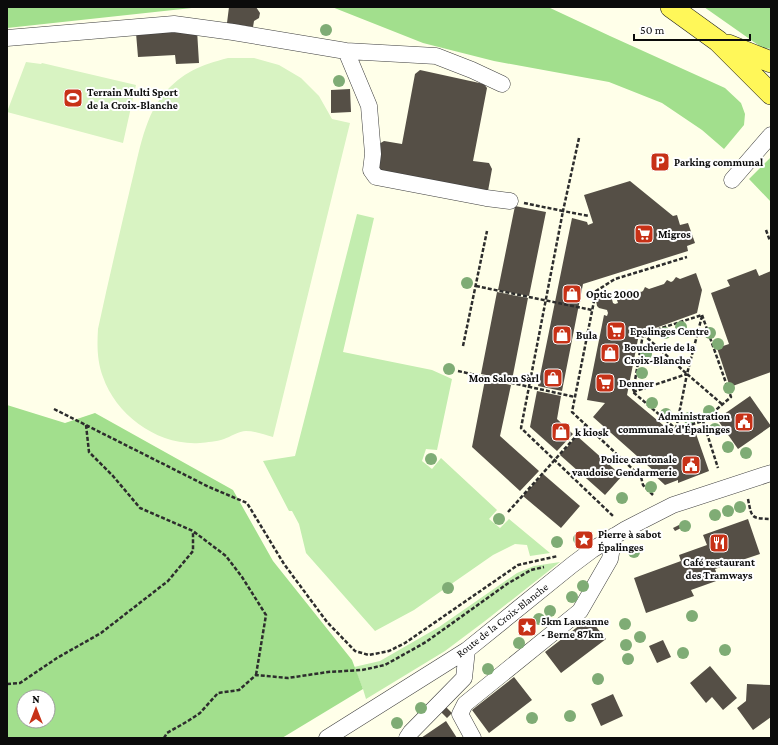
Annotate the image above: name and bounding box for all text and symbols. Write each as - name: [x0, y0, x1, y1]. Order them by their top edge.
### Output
- scale bar: [634, 16, 750, 42]
- text: 50 m: [640, 23, 665, 37]
- place label: Terrain Multi Sport de la Croix-Blanche: [87, 86, 178, 111]
- sports icon: Terrain Multi Sport de la Croix-Blanche: [62, 87, 84, 109]
- parking icon: Parking communal: [649, 151, 671, 173]
- place label: Parking communal: [674, 156, 764, 168]
- supermarket icon: Migros: [633, 223, 655, 245]
- place label: Migros: [658, 228, 691, 240]
- shop icon: Optic 2000: [561, 283, 583, 305]
- place label: Optic 2000: [586, 288, 640, 300]
- supermarket icon: Epalinges Centre: [605, 320, 627, 342]
- shop icon: Bula: [551, 324, 573, 346]
- place label: Epalinges Centre: [630, 325, 709, 337]
- place label: Bula: [576, 329, 598, 341]
- place label: Boucherie de la Croix-Blanche: [624, 341, 696, 366]
- shop icon: Boucherie de la Croix-Blanche: [599, 342, 621, 364]
- shop icon: Mon Salon Sàrl: [542, 367, 564, 389]
- place label: Mon Salon Sàrl: [469, 372, 540, 384]
- supermarket icon: Denner: [594, 372, 616, 394]
- place label: Denner: [619, 377, 654, 389]
- place label: Administration communale d'Épalinges: [618, 410, 731, 435]
- public building icon: Administration communale d'Épalinges: [733, 411, 755, 433]
- shop icon: k kiosk: [550, 421, 572, 443]
- place label: k kiosk: [575, 426, 609, 438]
- place label: Police cantonale vaudoise Gendarmerie: [571, 453, 677, 478]
- public building icon: Police cantonale vaudoise Gendarmerie: [680, 454, 702, 476]
- place label: Pierre à sabot Épalinges: [598, 528, 661, 553]
- place icon: Pierre à sabot Épalinges: [573, 529, 595, 551]
- restaurant icon: Café restaurant des Tramways: [708, 532, 730, 554]
- place label: Café restaurant des Tramways: [683, 556, 755, 581]
- street label: Route de la Croix-Blanche: [454, 580, 550, 660]
- place label: 5km Lausanne - Berne 87km: [541, 615, 609, 640]
- place icon: 5km Lausanne - Berne 87km: [516, 616, 538, 638]
- north arrow: [16, 689, 56, 729]
- text: N: [32, 693, 40, 705]

